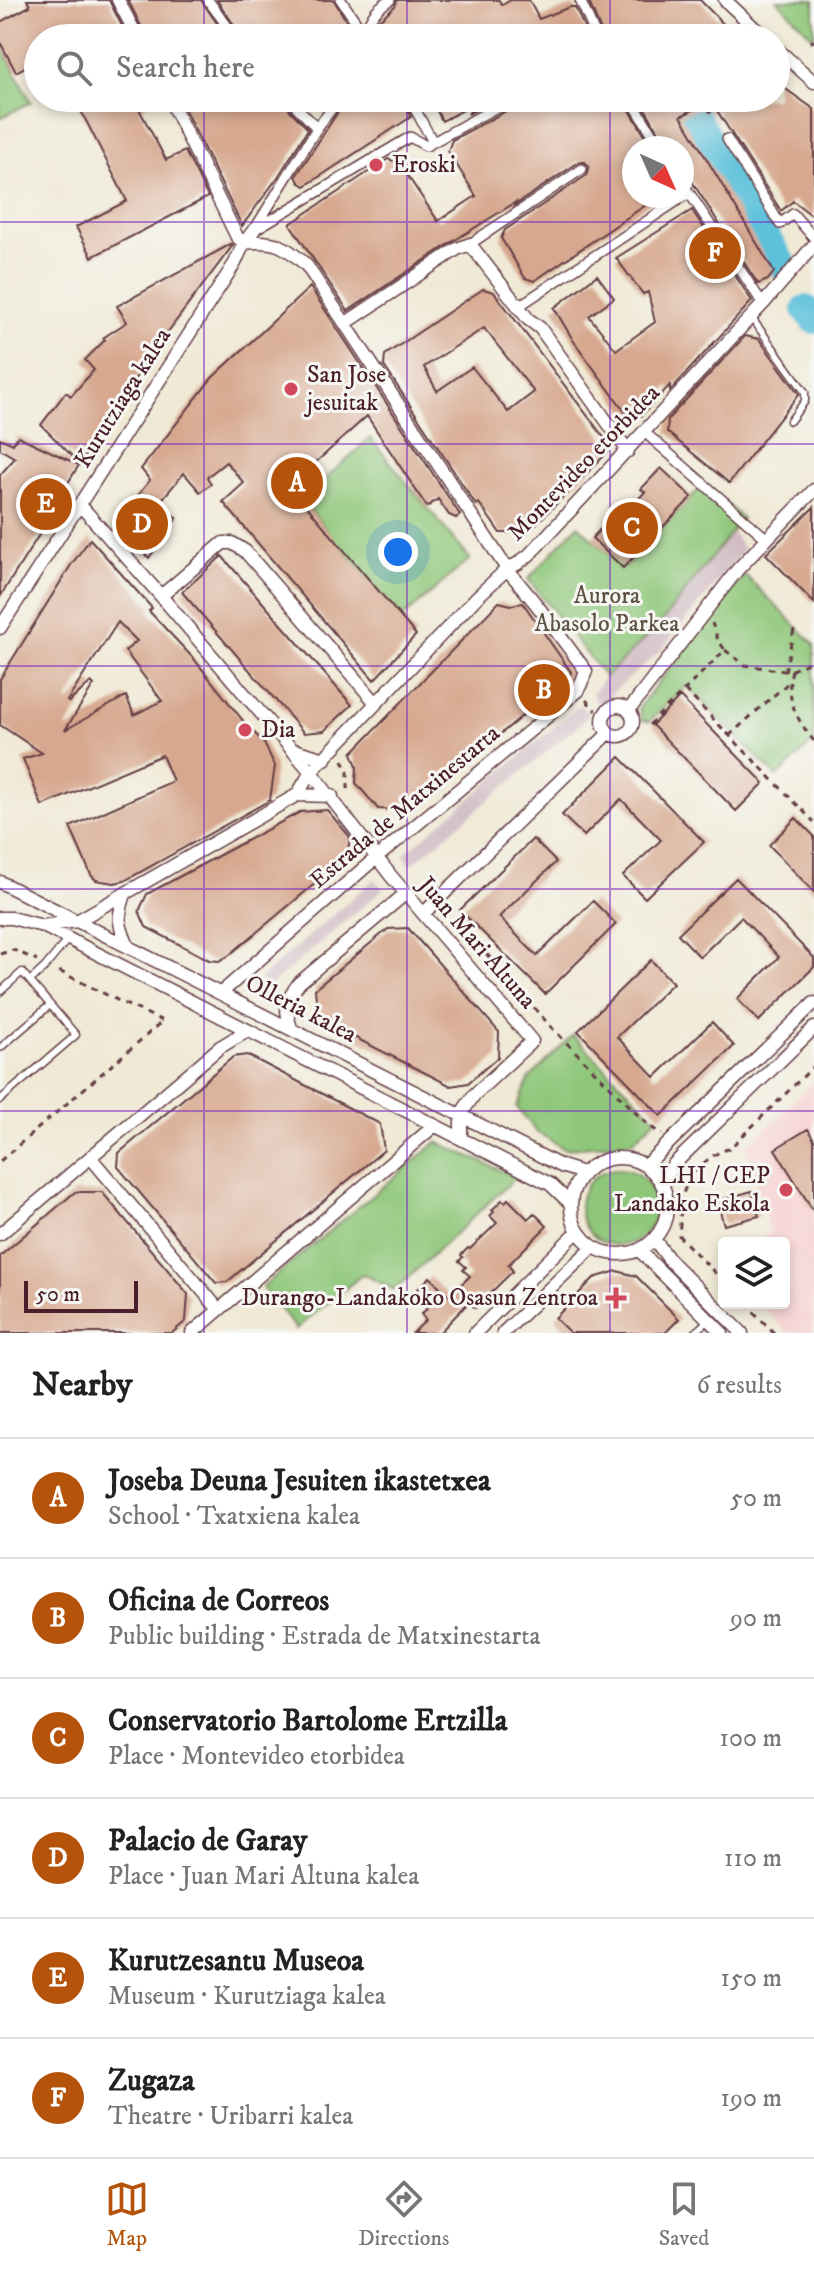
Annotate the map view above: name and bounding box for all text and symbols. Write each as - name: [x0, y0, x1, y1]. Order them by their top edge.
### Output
- search box: [24, 24, 790, 112]
- icon: search: [52, 46, 96, 90]
- text: Search here: [116, 50, 255, 87]
- north arrow: [622, 136, 694, 208]
- place label: Eroski: [392, 150, 456, 180]
- marker: Eroski: [367, 156, 385, 174]
- pin: F: [689, 223, 741, 283]
- street label: Kurutziaga kalea: [68, 322, 178, 474]
- place label: San Jose jesuitak: [303, 360, 386, 418]
- street label: Montevideo etorbidea: [501, 378, 667, 548]
- marker: San Jose jesuitak: [282, 380, 300, 398]
- pin: A: [271, 453, 323, 513]
- pin: E: [20, 474, 72, 534]
- pin: D: [116, 494, 168, 554]
- pin: C: [606, 498, 658, 558]
- your location: [378, 532, 418, 572]
- park label: Aurora Abasolo Parkea: [534, 581, 680, 639]
- pin: B: [518, 660, 570, 720]
- place label: Dia: [261, 715, 296, 745]
- street label: Estrada de Matxinestarta: [304, 718, 507, 895]
- marker: Dia: [236, 721, 254, 739]
- street label: Juan Mari Altuna: [410, 869, 543, 1016]
- street label: Olleria kalea: [240, 968, 362, 1050]
- place label: LHI / CEP Landako Eskola: [614, 1161, 771, 1219]
- marker: LHI / CEP Landako Eskola: [777, 1181, 795, 1199]
- map controls: [718, 1237, 790, 1309]
- button: layers: [718, 1237, 790, 1309]
- scale bar: [24, 1277, 138, 1313]
- text: 50 m: [36, 1281, 80, 1308]
- place label: Durango-Landakoko Osasun Zentroa: [241, 1283, 599, 1313]
- marker: Durango-Landakoko Osasun Zentroa: [605, 1287, 627, 1309]
- text: Nearby: [32, 1364, 133, 1406]
- text: 6 results: [696, 1369, 782, 1402]
- text: Joseba Deuna Jesuiten ikastetxea: [108, 1463, 491, 1500]
- text: A: [50, 1482, 66, 1515]
- text: 50 m: [730, 1482, 782, 1515]
- text: School · Txatxiena kalea: [108, 1500, 360, 1533]
- text: Oficina de Correos: [108, 1583, 329, 1620]
- text: B: [50, 1602, 66, 1635]
- text: 90 m: [730, 1602, 782, 1635]
- text: Public building · Estrada de Matxinestarta: [108, 1620, 541, 1653]
- text: Conservatorio Bartolome Ertzilla: [108, 1703, 507, 1740]
- text: C: [49, 1722, 67, 1755]
- text: 100 m: [719, 1722, 782, 1755]
- text: Place · Montevideo etorbidea: [108, 1740, 405, 1773]
- text: Palacio de Garay: [108, 1823, 307, 1860]
- text: D: [48, 1842, 68, 1875]
- text: 110 m: [724, 1842, 782, 1875]
- text: Place · Juan Mari Altuna kalea: [108, 1860, 419, 1893]
- text: Kurutzesantu Museoa: [108, 1943, 364, 1980]
- text: E: [49, 1962, 67, 1995]
- text: 150 m: [721, 1962, 782, 1995]
- text: Museum · Kurutziaga kalea: [108, 1980, 386, 2013]
- text: Zugaza: [108, 2063, 195, 2100]
- text: F: [50, 2082, 66, 2115]
- text: 190 m: [720, 2082, 782, 2115]
- text: Theatre · Uribarri kalea: [108, 2100, 353, 2133]
- tab: Map: [105, 2177, 149, 2252]
- tab: Directions: [358, 2177, 449, 2252]
- tab: Saved: [659, 2177, 709, 2252]

